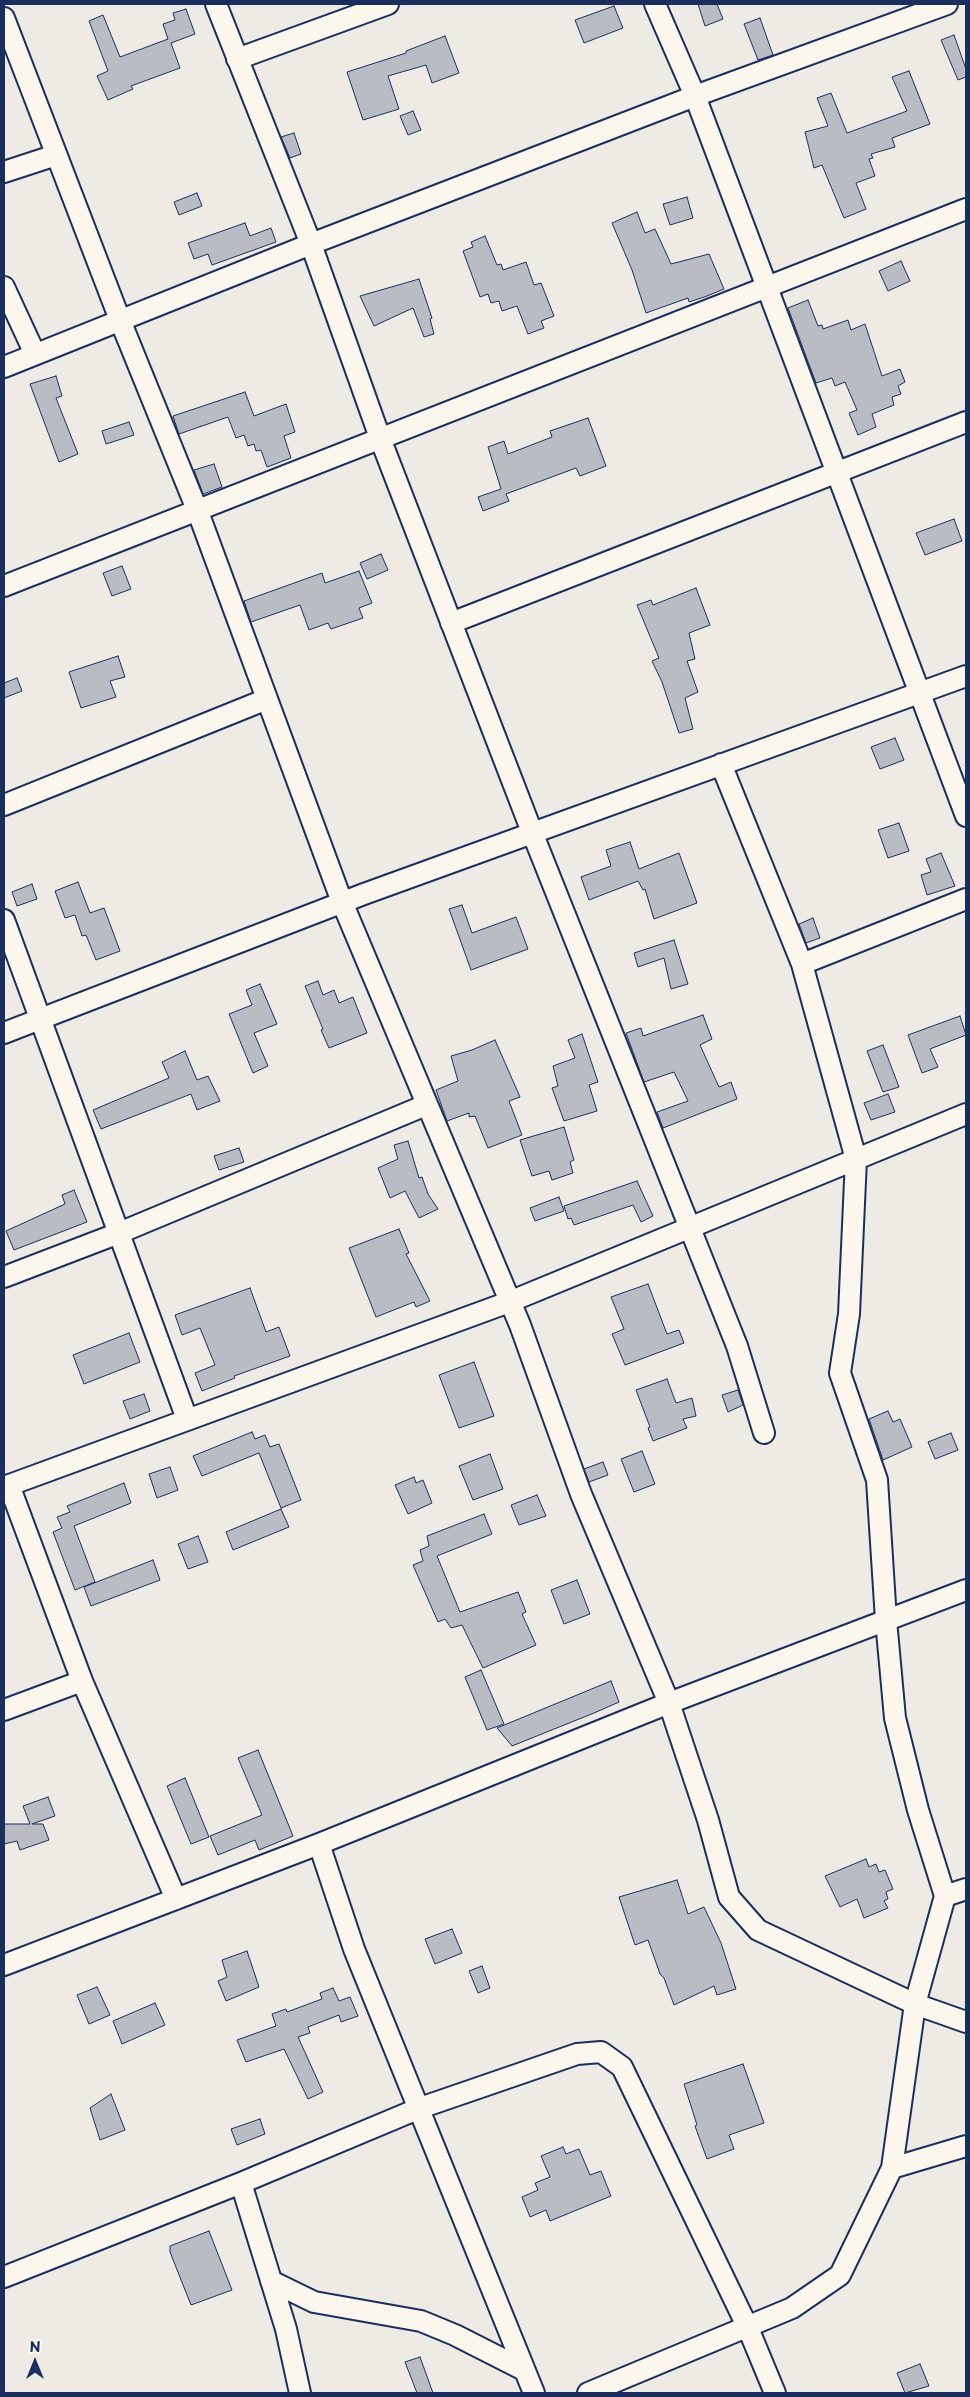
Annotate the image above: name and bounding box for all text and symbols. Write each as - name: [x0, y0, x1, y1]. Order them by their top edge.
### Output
- text: N: [29, 2336, 41, 2357]
- north arrow: [10, 2337, 60, 2387]

